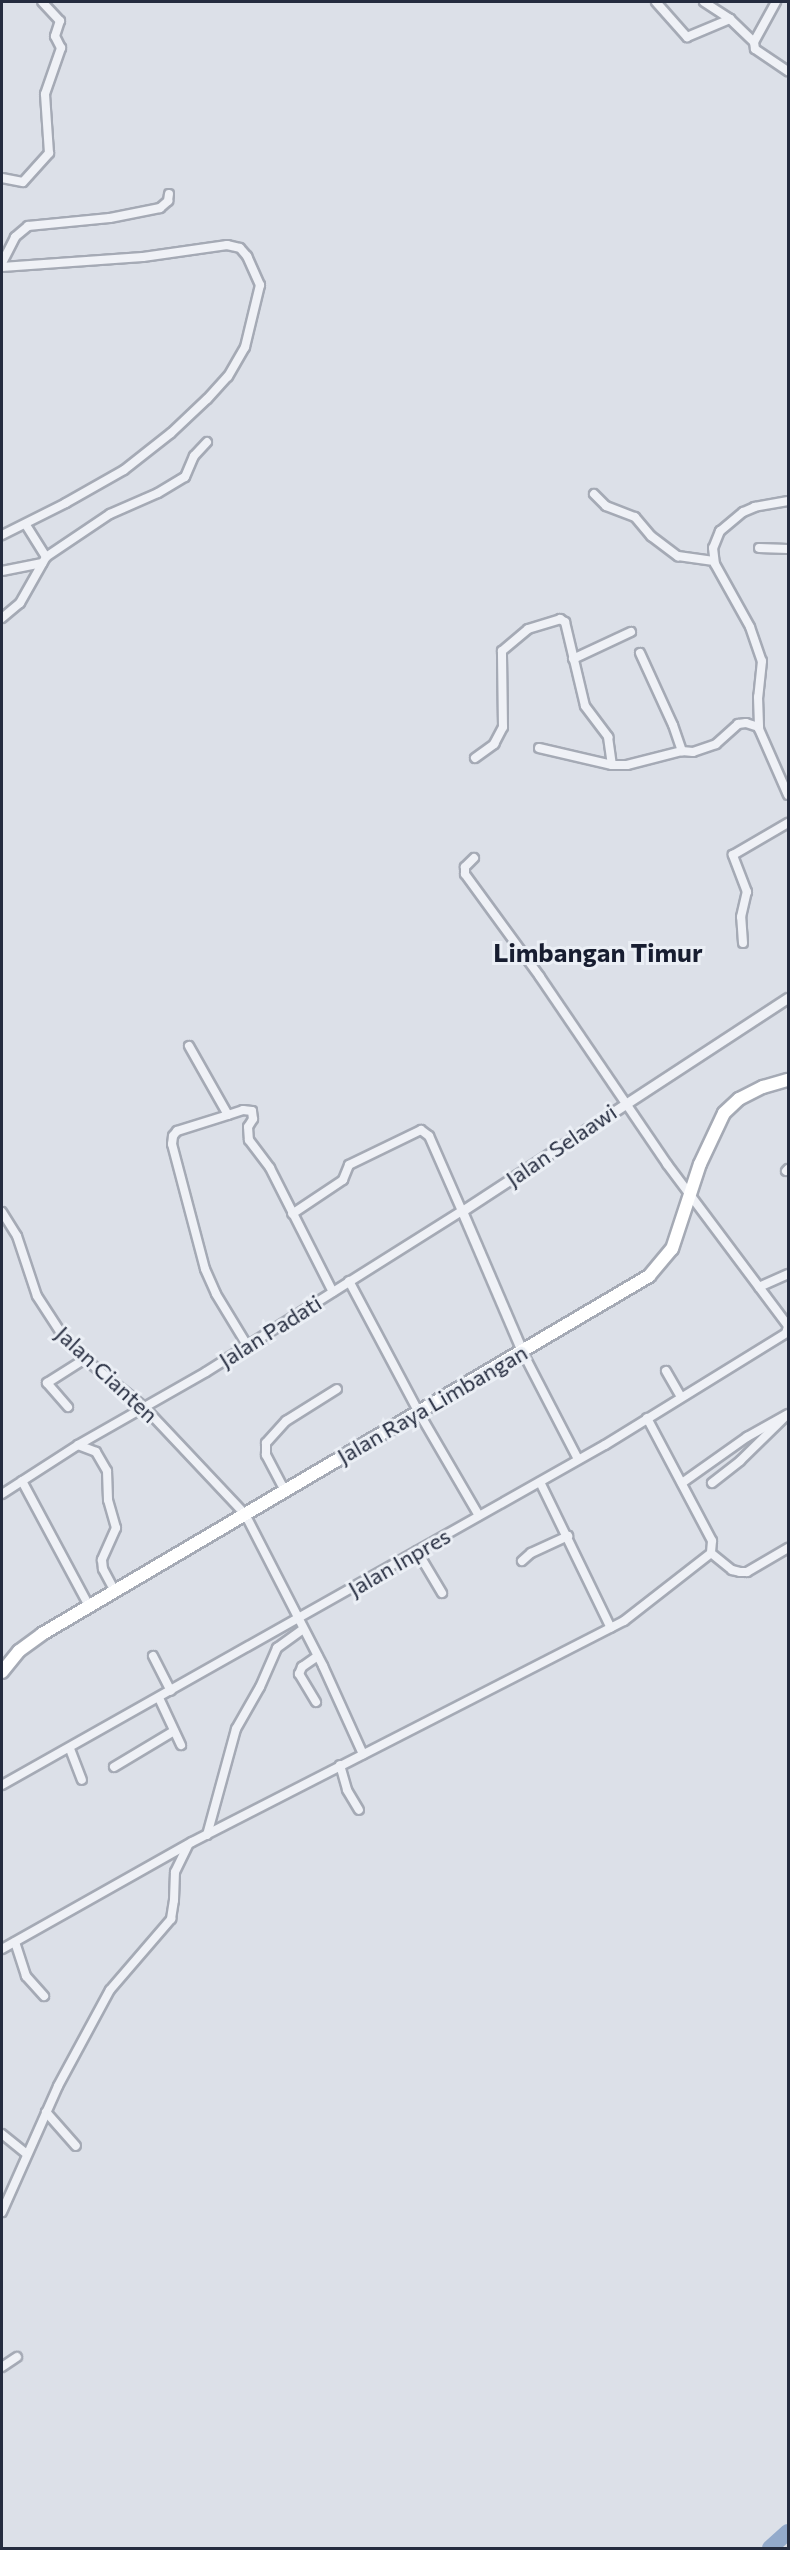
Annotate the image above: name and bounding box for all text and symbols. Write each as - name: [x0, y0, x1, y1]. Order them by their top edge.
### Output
- district label: Limbangan Timur: [493, 936, 703, 968]
- street label: Jalan Selaawi: [501, 1098, 621, 1192]
- street label: Jalan Padati: [214, 1289, 326, 1373]
- street label: Jalan Cianten: [51, 1320, 163, 1428]
- street label: Jalan Raya Limbangan: [332, 1339, 532, 1469]
- street label: Jalan Inpres: [343, 1522, 455, 1602]

